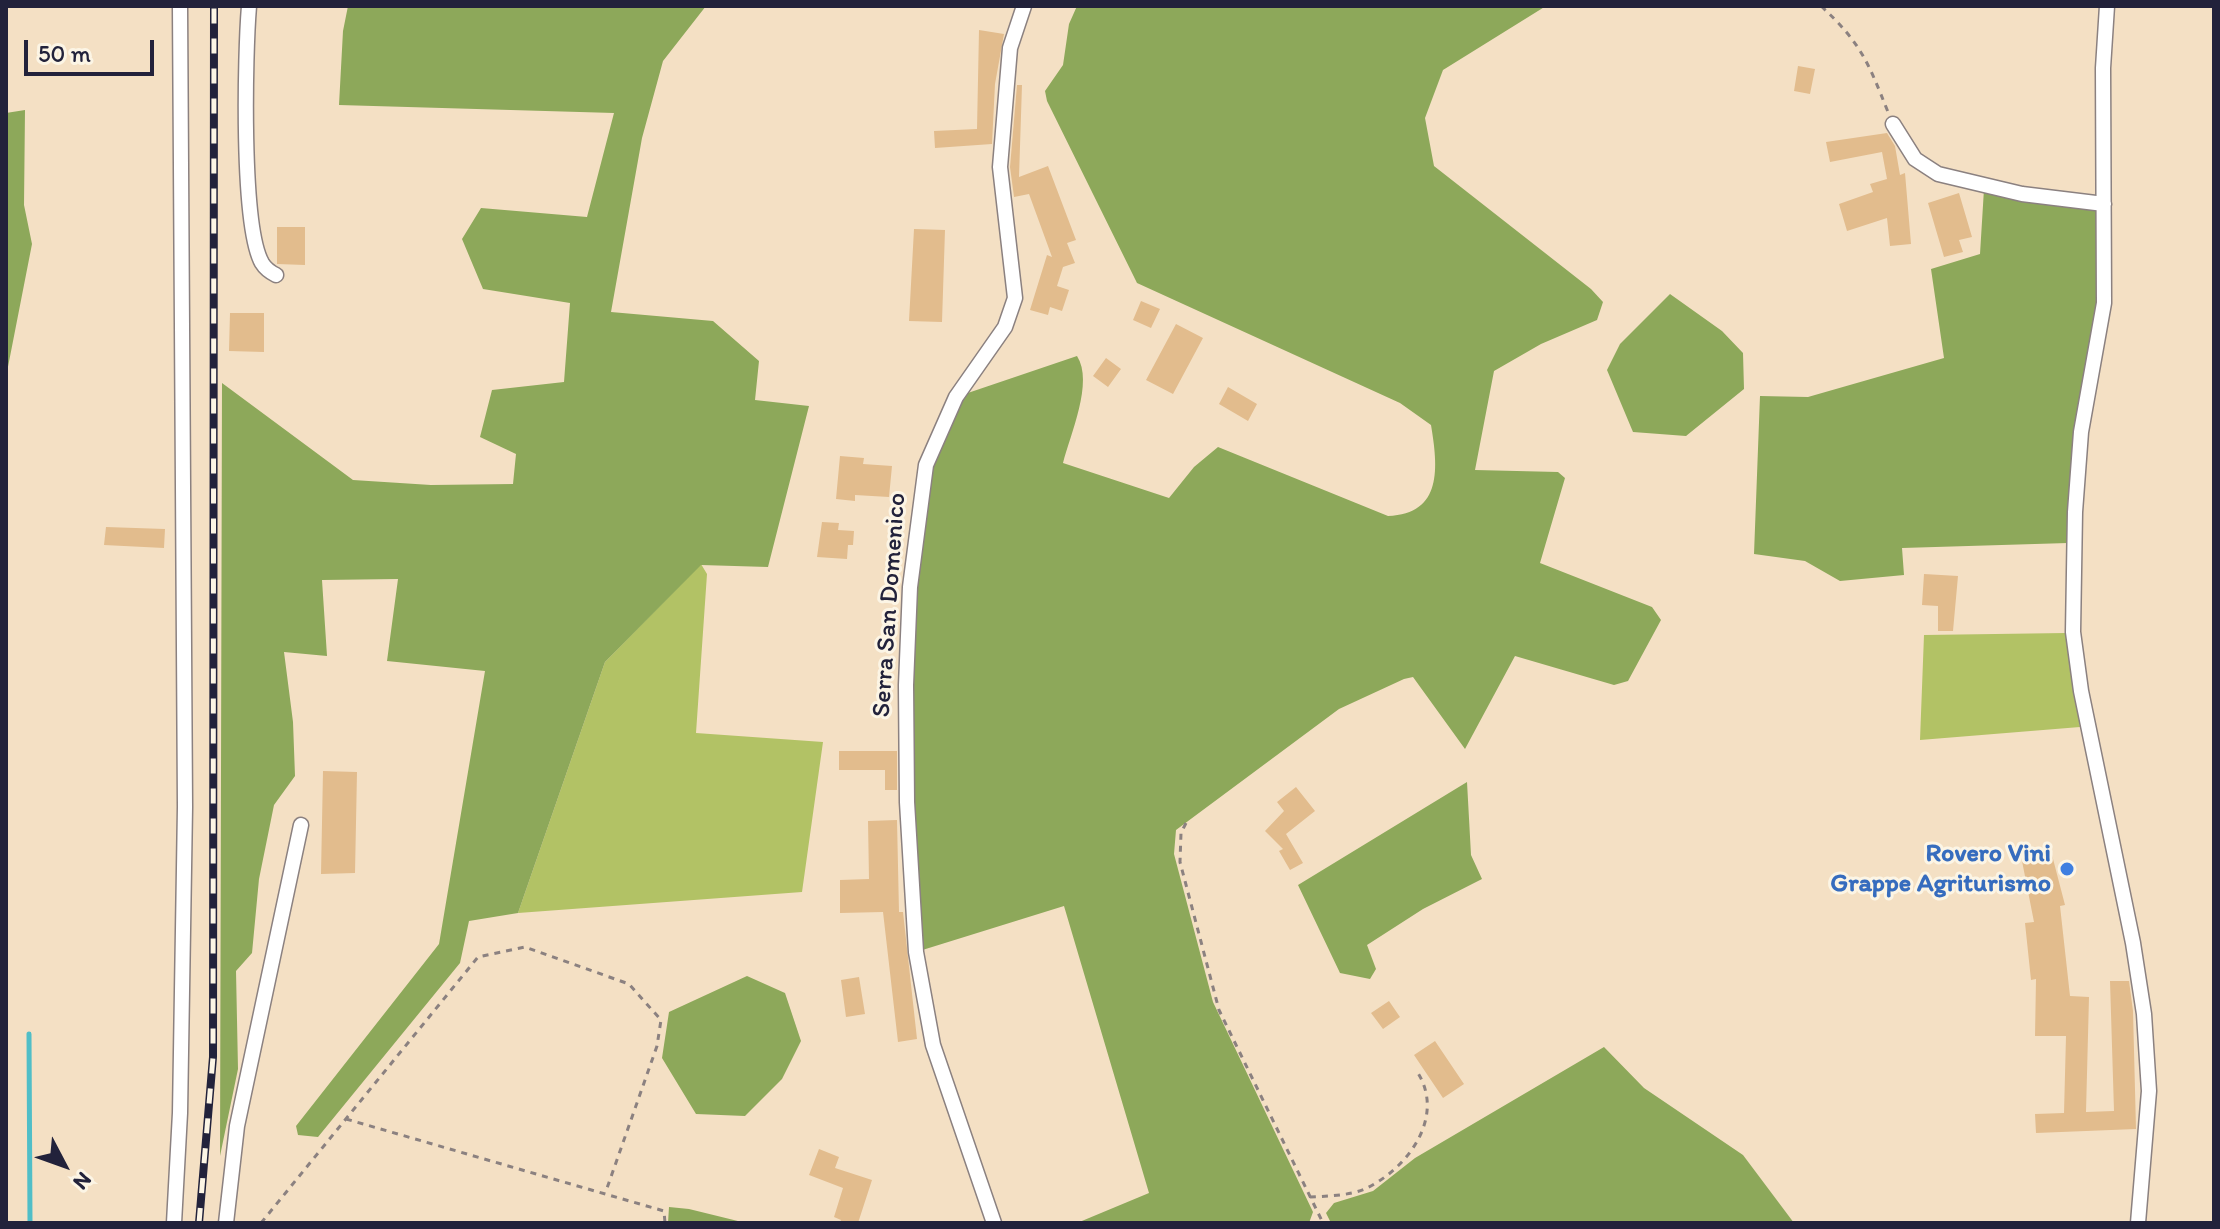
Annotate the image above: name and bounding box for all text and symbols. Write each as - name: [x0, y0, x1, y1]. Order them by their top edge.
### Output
- scale bar: [28, 24, 158, 74]
- text: 50 m: [38, 39, 91, 68]
- street label: Serra San Domenico: [867, 492, 913, 718]
- place label: Rovero Vini Grappe Agriturismo: [1830, 838, 2051, 900]
- marker: Rovero Vini Grappe Agriturismo: [2058, 860, 2076, 878]
- north arrow: [24, 1125, 104, 1205]
- text: N: [67, 1167, 98, 1196]

